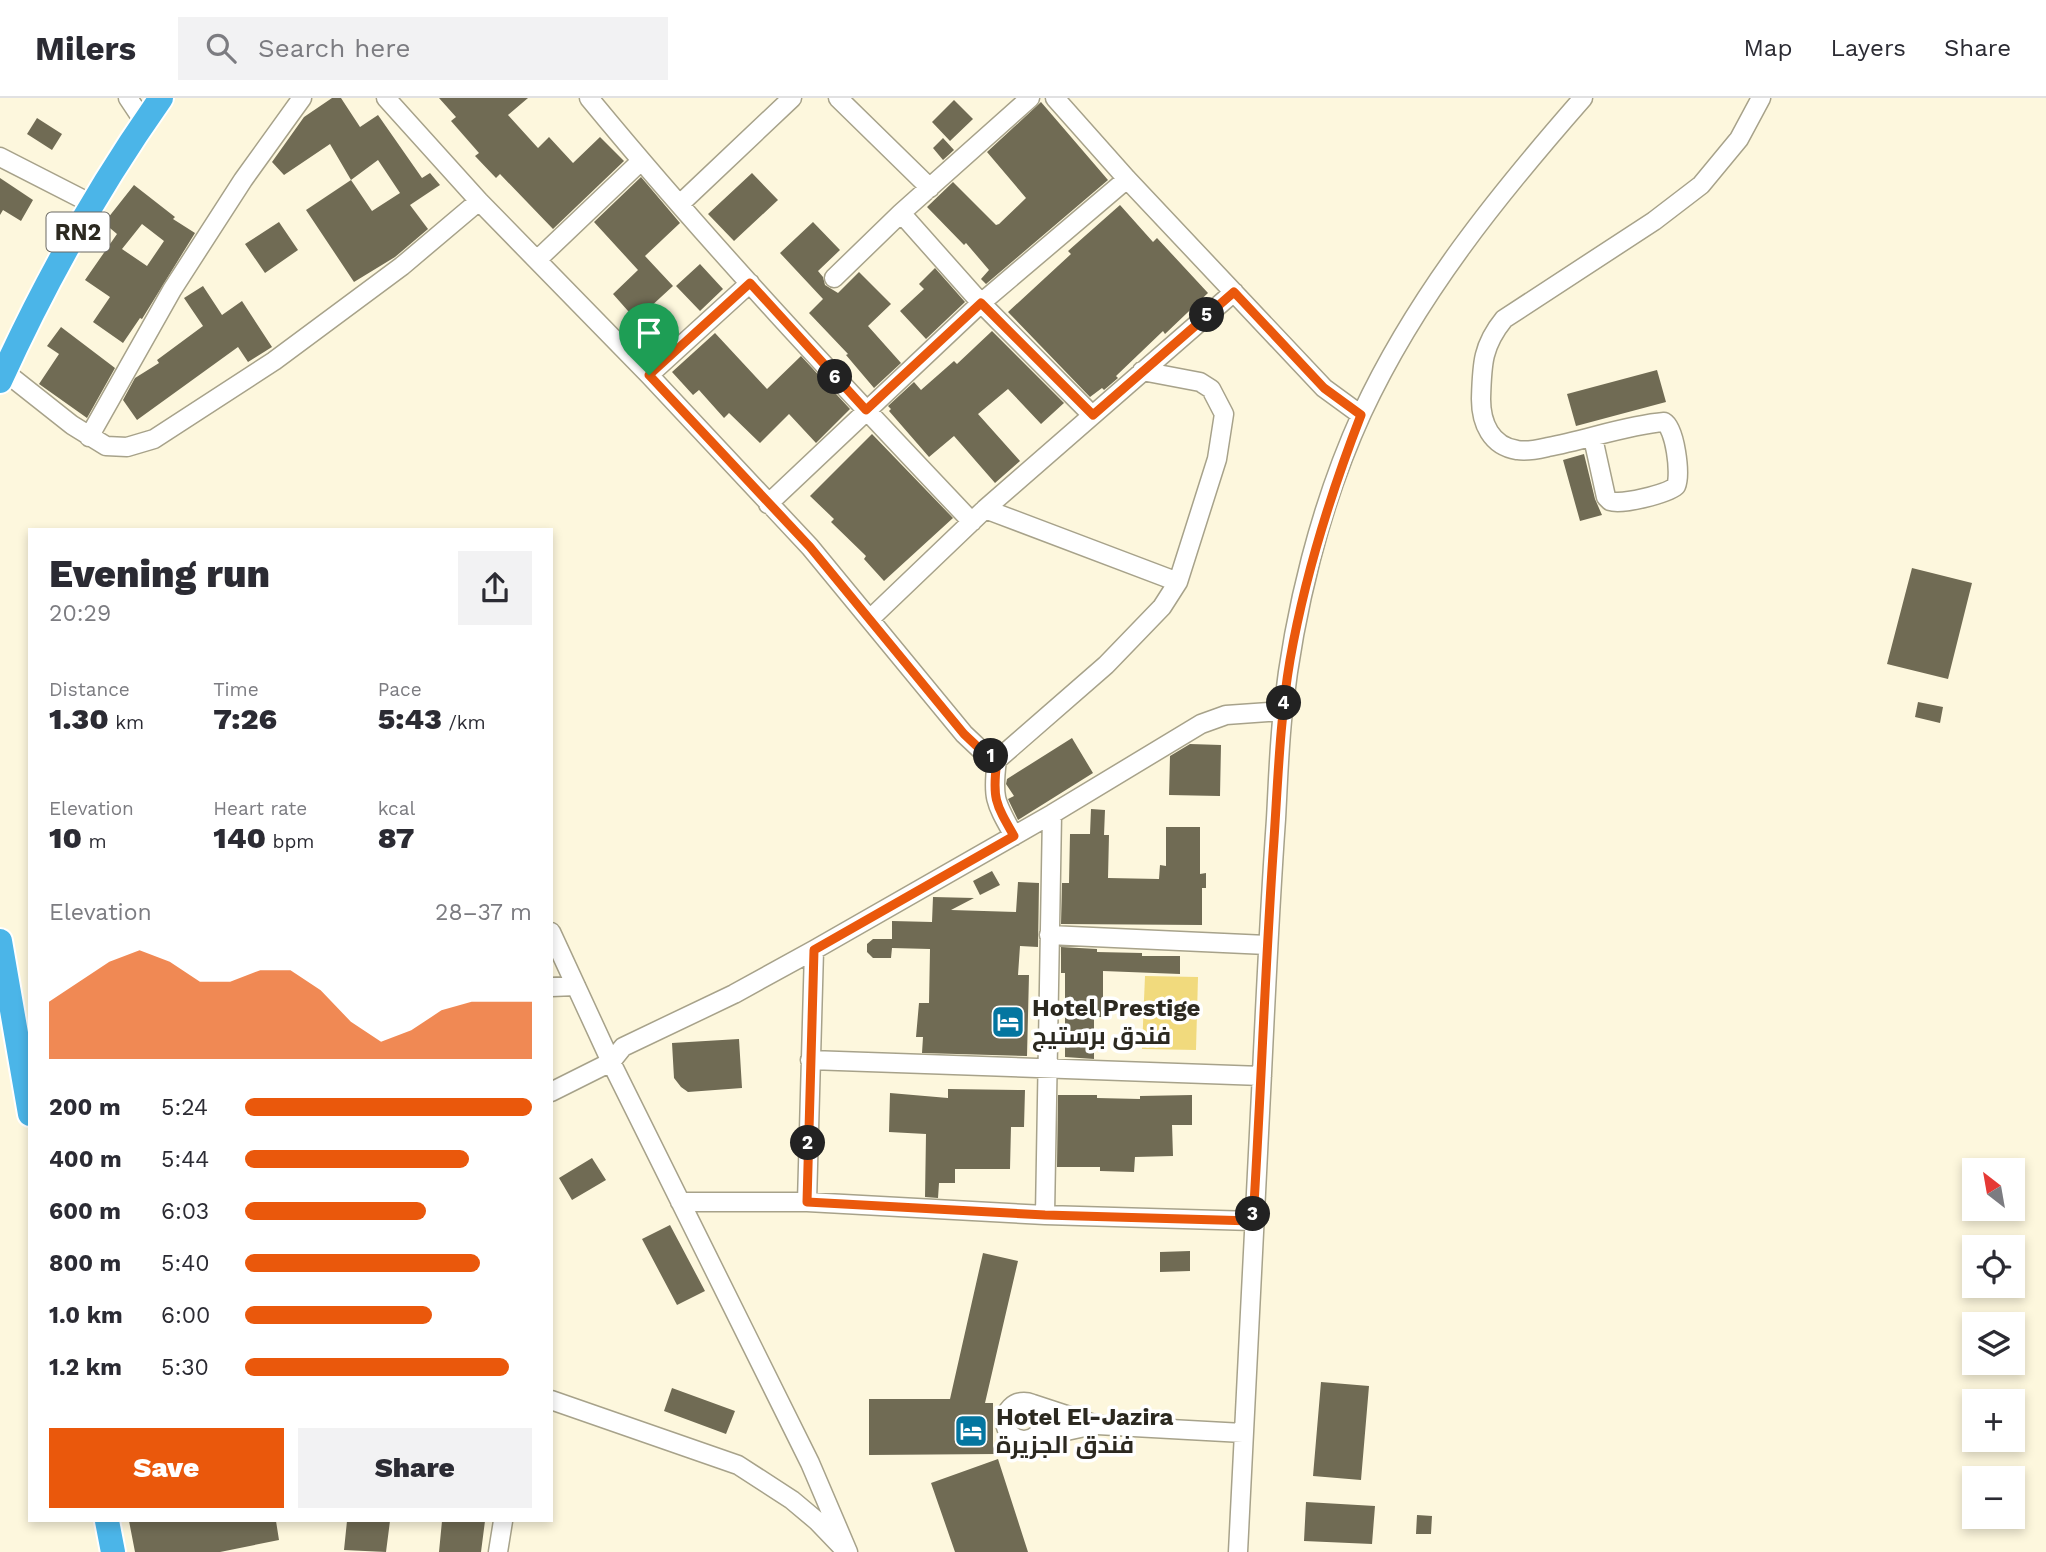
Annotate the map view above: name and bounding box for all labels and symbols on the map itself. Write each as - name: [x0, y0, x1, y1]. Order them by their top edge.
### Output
- road number: RN2: [46, 212, 110, 252]
- pin: 5: [1190, 298, 1224, 332]
- pin: [619, 303, 679, 375]
- pin: 6: [818, 360, 852, 394]
- pin: 4: [1266, 686, 1302, 720]
- pin: 1: [974, 738, 1009, 774]
- place label: Hotel Prestige فندق برستيج: [1032, 994, 1201, 1052]
- hotel icon: Hotel Prestige فندق برستيج: [989, 1003, 1027, 1041]
- pin: 2: [790, 1126, 826, 1160]
- north arrow: [1962, 1158, 2025, 1222]
- pin: 3: [1236, 1196, 1270, 1232]
- place label: Hotel El-Jazira فندق الجزيرة: [996, 1403, 1174, 1459]
- hotel icon: Hotel El-Jazira فندق الجزيرة: [952, 1412, 990, 1450]

